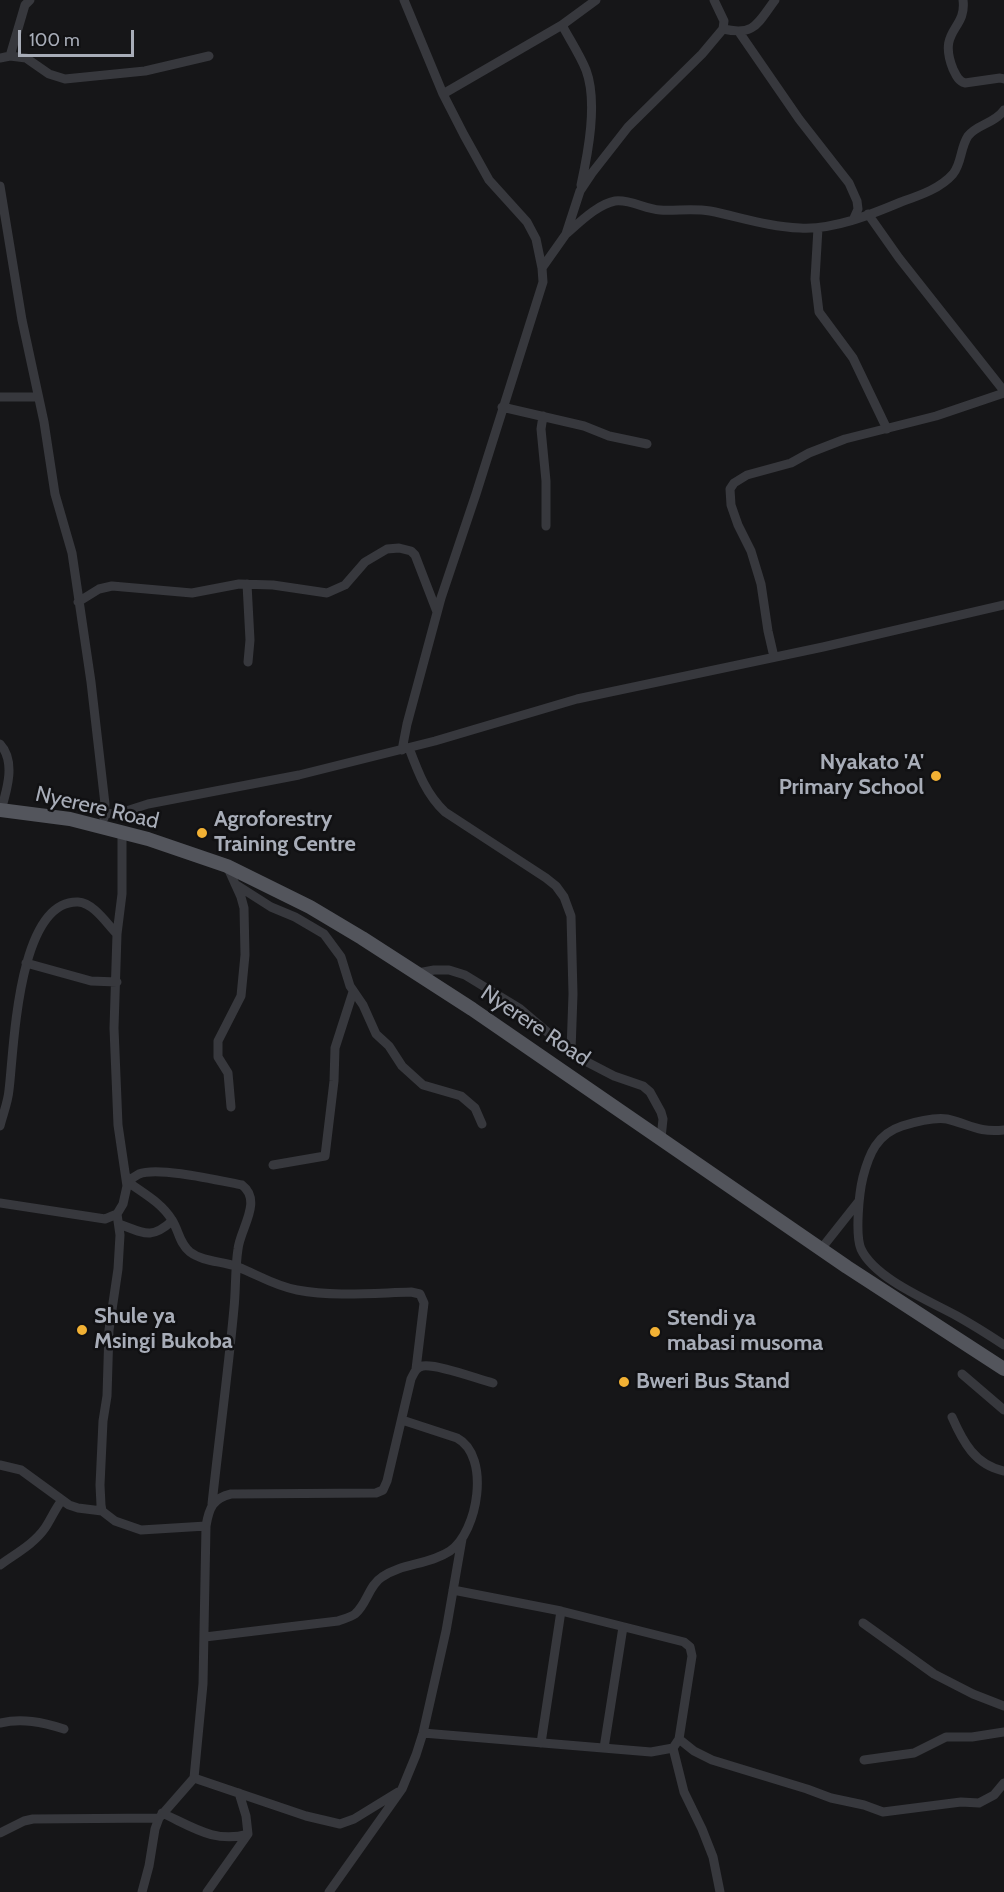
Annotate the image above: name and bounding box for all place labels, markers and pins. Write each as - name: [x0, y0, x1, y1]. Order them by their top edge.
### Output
- place label: Nyakato 'A' Primary School: [779, 750, 924, 802]
- marker: Nyakato 'A' Primary School: [929, 769, 943, 783]
- place label: Agroforestry Training Centre: [214, 807, 356, 858]
- marker: Agroforestry Training Centre: [195, 826, 209, 840]
- place label: Shule ya Msingi Bukoba: [94, 1304, 233, 1356]
- place label: Stendi ya mabasi musoma: [667, 1306, 823, 1358]
- marker: Shule ya Msingi Bukoba: [75, 1323, 89, 1337]
- marker: Stendi ya mabasi musoma: [648, 1325, 662, 1339]
- place label: Bweri Bus Stand: [636, 1369, 790, 1395]
- marker: Bweri Bus Stand: [617, 1375, 631, 1389]

